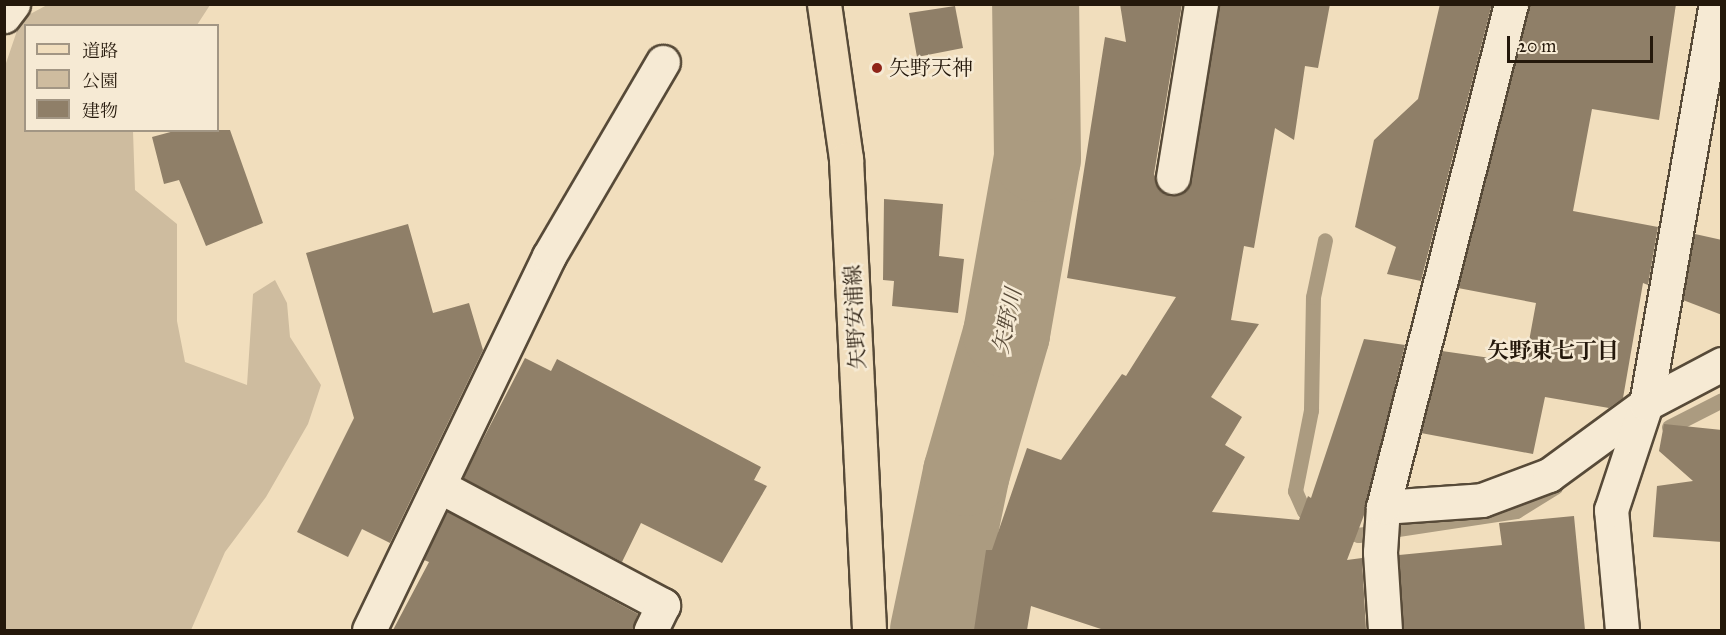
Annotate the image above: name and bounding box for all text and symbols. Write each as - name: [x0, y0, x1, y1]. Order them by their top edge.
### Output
- legend: [24, 24, 219, 132]
- scale bar: [1510, 24, 1656, 62]
- text: 20 m: [1518, 35, 1556, 57]
- text: 道路: [82, 40, 118, 62]
- place label: 矢野天神: [889, 55, 973, 81]
- marker: 矢野天神: [870, 61, 884, 75]
- text: 公園: [82, 70, 118, 92]
- text: 建物: [82, 100, 118, 122]
- street label: 矢野安浦線: [840, 264, 870, 370]
- water label: 矢野川: [987, 286, 1027, 356]
- district label: 矢野東七丁目: [1487, 338, 1619, 364]

